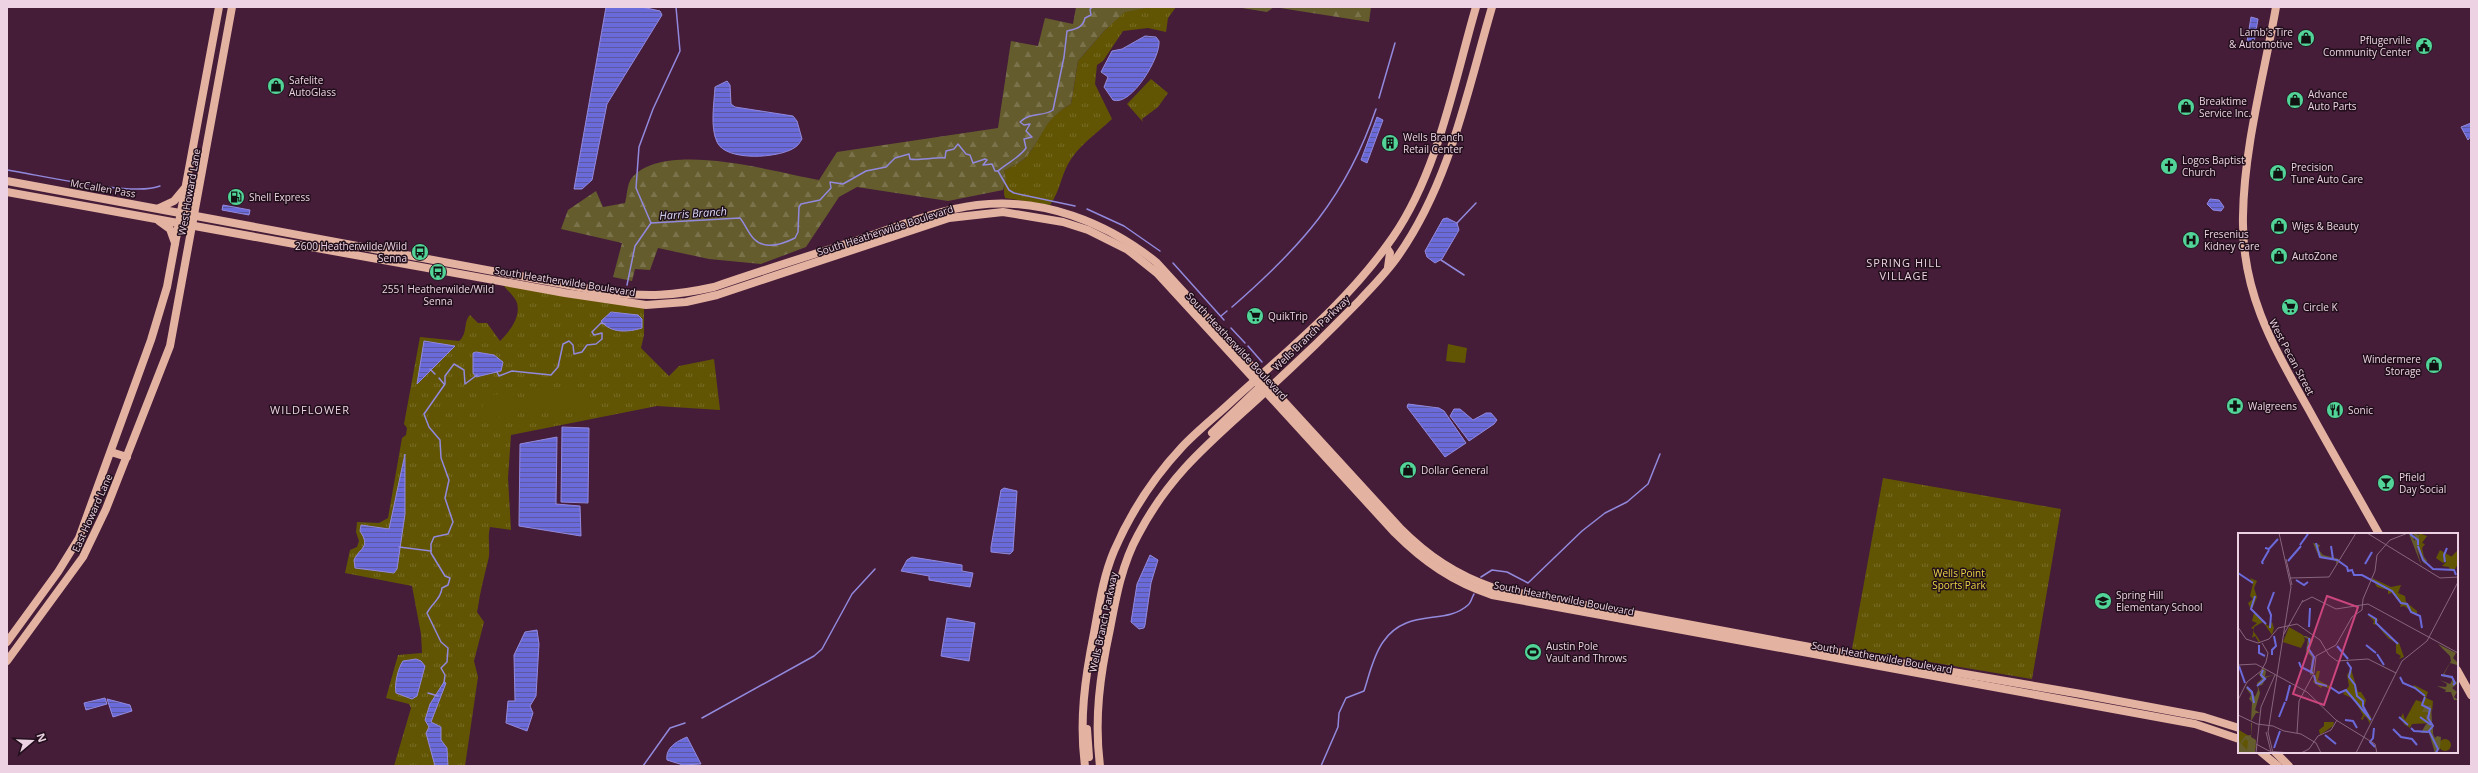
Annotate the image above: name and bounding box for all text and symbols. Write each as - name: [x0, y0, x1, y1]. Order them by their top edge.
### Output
- place label: Lamb's Tire & Automotive: [2229, 25, 2293, 51]
- shop icon: Lamb's Tire & Automotive: [2296, 28, 2316, 48]
- place label: Pflugerville Community Center: [2323, 33, 2411, 59]
- public building icon: Pflugerville Community Center: [2414, 36, 2434, 56]
- place label: Safelite AutoGlass: [289, 73, 336, 99]
- shop icon: Safelite AutoGlass: [266, 76, 286, 96]
- place label: Advance Auto Parts: [2308, 87, 2357, 113]
- shop icon: Advance Auto Parts: [2285, 90, 2305, 110]
- place label: Breaktime Service Inc.: [2199, 94, 2251, 120]
- shop icon: Breaktime Service Inc.: [2176, 97, 2196, 117]
- place label: Wells Branch Retail Center: [1403, 130, 1463, 156]
- building icon: Wells Branch Retail Center: [1380, 133, 1400, 153]
- street label: West Howard Lane: [174, 147, 204, 236]
- place label: Logos Baptist Church: [2182, 153, 2245, 179]
- church icon: Logos Baptist Church: [2159, 156, 2179, 176]
- place label: Precision Tune Auto Care: [2291, 160, 2364, 186]
- shop icon: Precision Tune Auto Care: [2268, 163, 2288, 183]
- street label: McCallen Pass: [69, 175, 137, 201]
- fuel station icon: Shell Express: [226, 187, 246, 207]
- place label: Shell Express: [249, 190, 310, 204]
- street label: South Heatherwilde Boulevard: [815, 201, 955, 259]
- water label: Harris Branch: [659, 203, 727, 223]
- shop icon: Wigs & Beauty: [2269, 216, 2289, 236]
- place label: Wigs & Beauty: [2292, 219, 2360, 233]
- place label: Fresenius Kidney Care: [2204, 227, 2260, 253]
- hospital icon: Fresenius Kidney Care: [2181, 230, 2201, 250]
- place label: 2600 Heatherwilde/Wild Senna: [295, 239, 407, 265]
- bus stop icon: 2600 Heatherwilde/Wild Senna: [410, 242, 430, 262]
- shop icon: AutoZone: [2269, 246, 2289, 266]
- place label: AutoZone: [2292, 249, 2338, 263]
- district label: SPRING HILL VILLAGE: [1866, 255, 1942, 283]
- bus stop icon: 2551 Heatherwilde/Wild Senna: [428, 262, 448, 282]
- street label: South Heatherwilde Boulevard: [494, 263, 636, 299]
- place label: 2551 Heatherwilde/Wild Senna: [382, 282, 494, 308]
- street label: South Heatherwilde Boulevard: [1183, 289, 1291, 403]
- street label: Wells Branch Parkway: [1269, 292, 1353, 374]
- supermarket icon: Circle K: [2280, 297, 2300, 317]
- place label: Circle K: [2303, 300, 2338, 314]
- supermarket icon: QuikTrip: [1245, 306, 1265, 326]
- place label: QuikTrip: [1268, 309, 1308, 323]
- street label: West Pecan Street: [2266, 316, 2318, 398]
- place label: Windermere Storage: [2363, 352, 2421, 378]
- shop icon: Windermere Storage: [2424, 355, 2444, 375]
- pharmacy icon: Walgreens: [2225, 396, 2245, 416]
- place label: Walgreens: [2248, 399, 2297, 413]
- restaurant icon: Sonic: [2325, 400, 2345, 420]
- district label: WILDFLOWER: [270, 402, 350, 417]
- place label: Sonic: [2348, 403, 2373, 417]
- shop icon: Dollar General: [1398, 460, 1418, 480]
- place label: Dollar General: [1421, 463, 1488, 477]
- place label: Pfield Day Social: [2399, 470, 2446, 496]
- street label: East Howard Lane: [69, 471, 116, 554]
- bar icon: Pfield Day Social: [2376, 473, 2396, 493]
- inset map: [2238, 533, 2458, 753]
- park label: Wells Point Sports Park: [1932, 566, 1987, 592]
- street label: Wells Branch Parkway: [1086, 570, 1121, 673]
- street label: South Heatherwilde Boulevard: [1493, 578, 1635, 618]
- place label: Spring Hill Elementary School: [2116, 588, 2202, 614]
- school or university icon: Spring Hill Elementary School: [2093, 591, 2113, 611]
- street label: South Heatherwilde Boulevard: [1811, 638, 1953, 676]
- place label: Austin Pole Vault and Throws: [1546, 639, 1627, 665]
- sports icon: Austin Pole Vault and Throws: [1523, 642, 1543, 662]
- north arrow: [12, 721, 52, 761]
- text: N: [33, 731, 50, 744]

